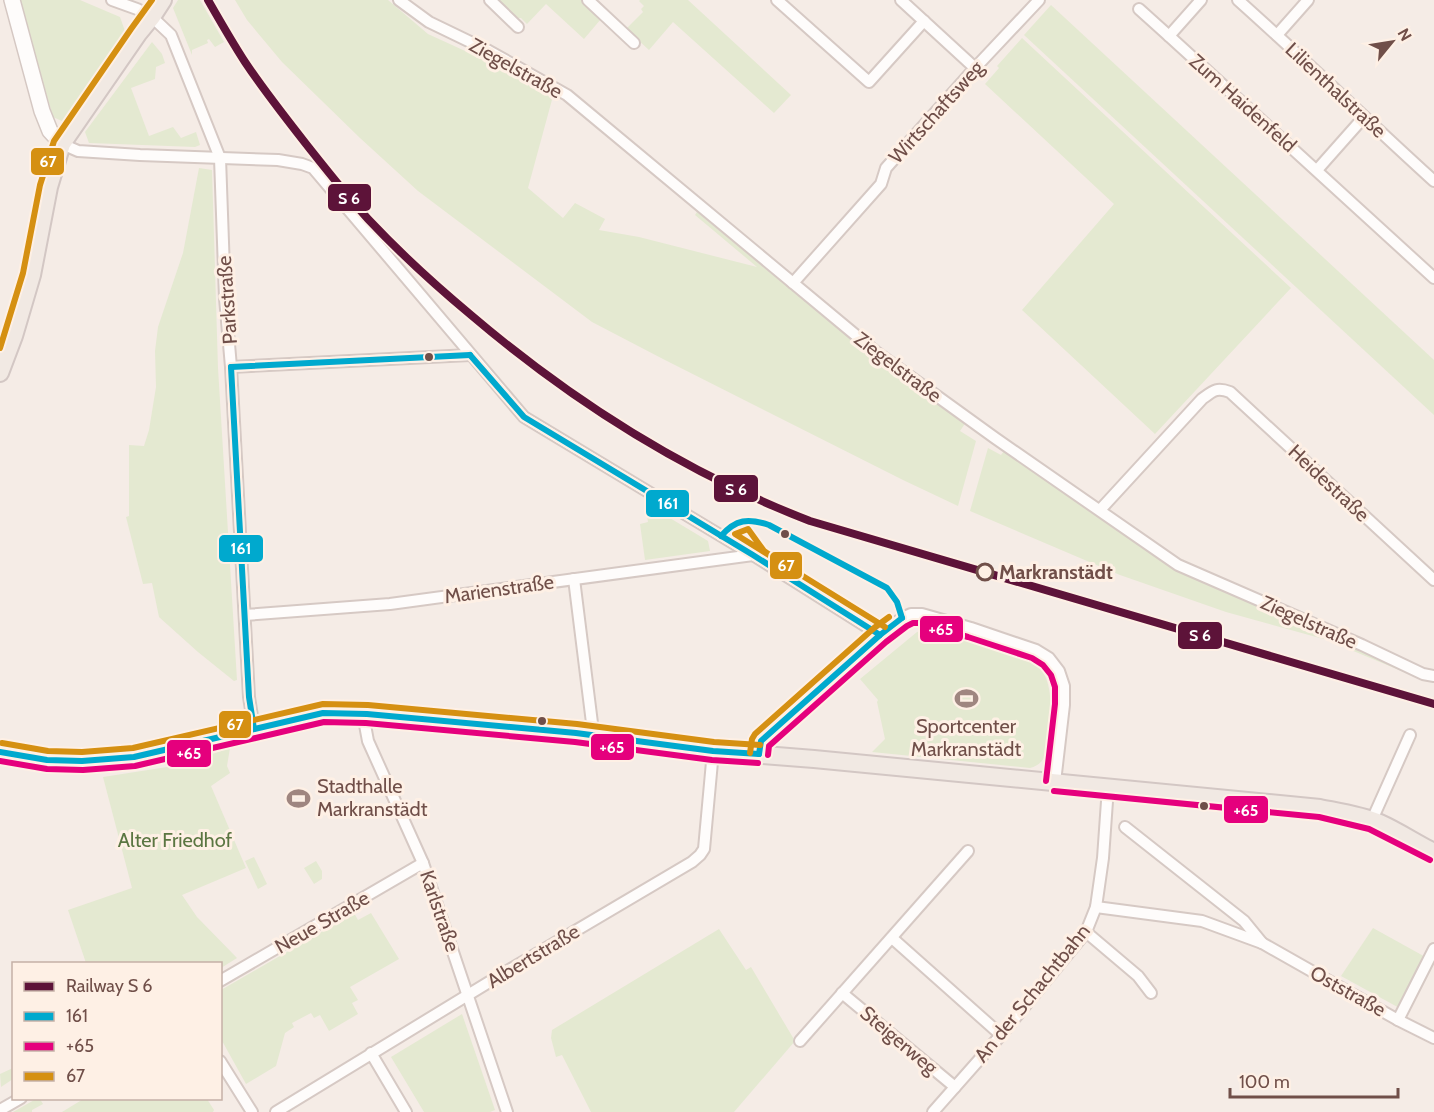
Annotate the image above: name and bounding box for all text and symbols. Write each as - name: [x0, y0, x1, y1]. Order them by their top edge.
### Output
- north arrow: [1362, 12, 1422, 72]
- text: N: [1394, 25, 1416, 44]
- street label: Ziegelstraße: [465, 33, 567, 103]
- street label: Lilienthalstraße: [1281, 37, 1391, 143]
- street label: Zum Haidenfeld: [1185, 49, 1301, 157]
- street label: Wirtschaftsweg: [884, 55, 989, 168]
- line badge: 67: [30, 147, 65, 176]
- text: 67: [39, 152, 57, 171]
- line badge: S 6: [327, 183, 372, 212]
- text: S 6: [338, 189, 360, 208]
- street label: Parkstraße: [212, 255, 242, 345]
- street label: Ziegelstraße: [850, 326, 946, 408]
- unlabelled marker: [423, 351, 435, 363]
- street label: Heidestraße: [1283, 439, 1375, 527]
- line badge: S 6: [713, 474, 759, 503]
- text: S 6: [725, 480, 747, 499]
- line badge: 161: [645, 489, 690, 518]
- text: 161: [658, 494, 678, 513]
- unlabelled marker: [779, 528, 791, 540]
- line badge: 161: [218, 534, 264, 563]
- text: 161: [231, 539, 251, 558]
- line badge: 67: [769, 551, 803, 580]
- text: 67: [777, 556, 795, 575]
- place label: Markranstädt: [999, 560, 1113, 584]
- marker: Markranstädt: [976, 563, 994, 581]
- street label: Marienstraße: [443, 569, 555, 609]
- street label: Ziegelstraße: [1257, 590, 1361, 654]
- line badge: +65: [919, 615, 964, 643]
- text: +65: [929, 620, 953, 639]
- line badge: S 6: [1177, 621, 1223, 650]
- text: S 6: [1189, 626, 1211, 645]
- sports icon: Sportcenter Markranstädt: [953, 686, 979, 712]
- line badge: 67: [218, 710, 252, 739]
- place label: Sportcenter Markranstädt: [911, 714, 1021, 761]
- text: 67: [226, 715, 244, 734]
- unlabelled marker: [536, 715, 548, 727]
- line badge: +65: [590, 733, 635, 761]
- text: +65: [600, 738, 624, 757]
- line badge: +65: [166, 739, 212, 768]
- text: +65: [177, 744, 201, 763]
- place label: Stadthalle Markranstädt: [317, 774, 428, 821]
- sports icon: Stadthalle Markranstädt: [286, 785, 312, 811]
- line badge: +65: [1223, 795, 1269, 824]
- unlabelled marker: [1198, 800, 1210, 812]
- text: +65: [1234, 801, 1258, 820]
- park label: Alter Friedhof: [118, 828, 233, 852]
- street label: Karlstraße: [415, 867, 465, 955]
- street label: Neue Straße: [271, 885, 373, 959]
- street label: Albertstraße: [482, 919, 584, 993]
- street label: An der Schachtbahn: [969, 919, 1095, 1067]
- street label: Oststraße: [1306, 960, 1390, 1022]
- legend: [12, 962, 222, 1100]
- text: Railway S 6: [66, 975, 153, 997]
- street label: Steigerweg: [855, 1001, 943, 1080]
- text: 161: [66, 1005, 88, 1027]
- text: +65: [66, 1035, 94, 1057]
- scale bar: [1230, 1061, 1398, 1099]
- text: 67: [66, 1065, 85, 1087]
- text: 100 m: [1239, 1071, 1290, 1093]

